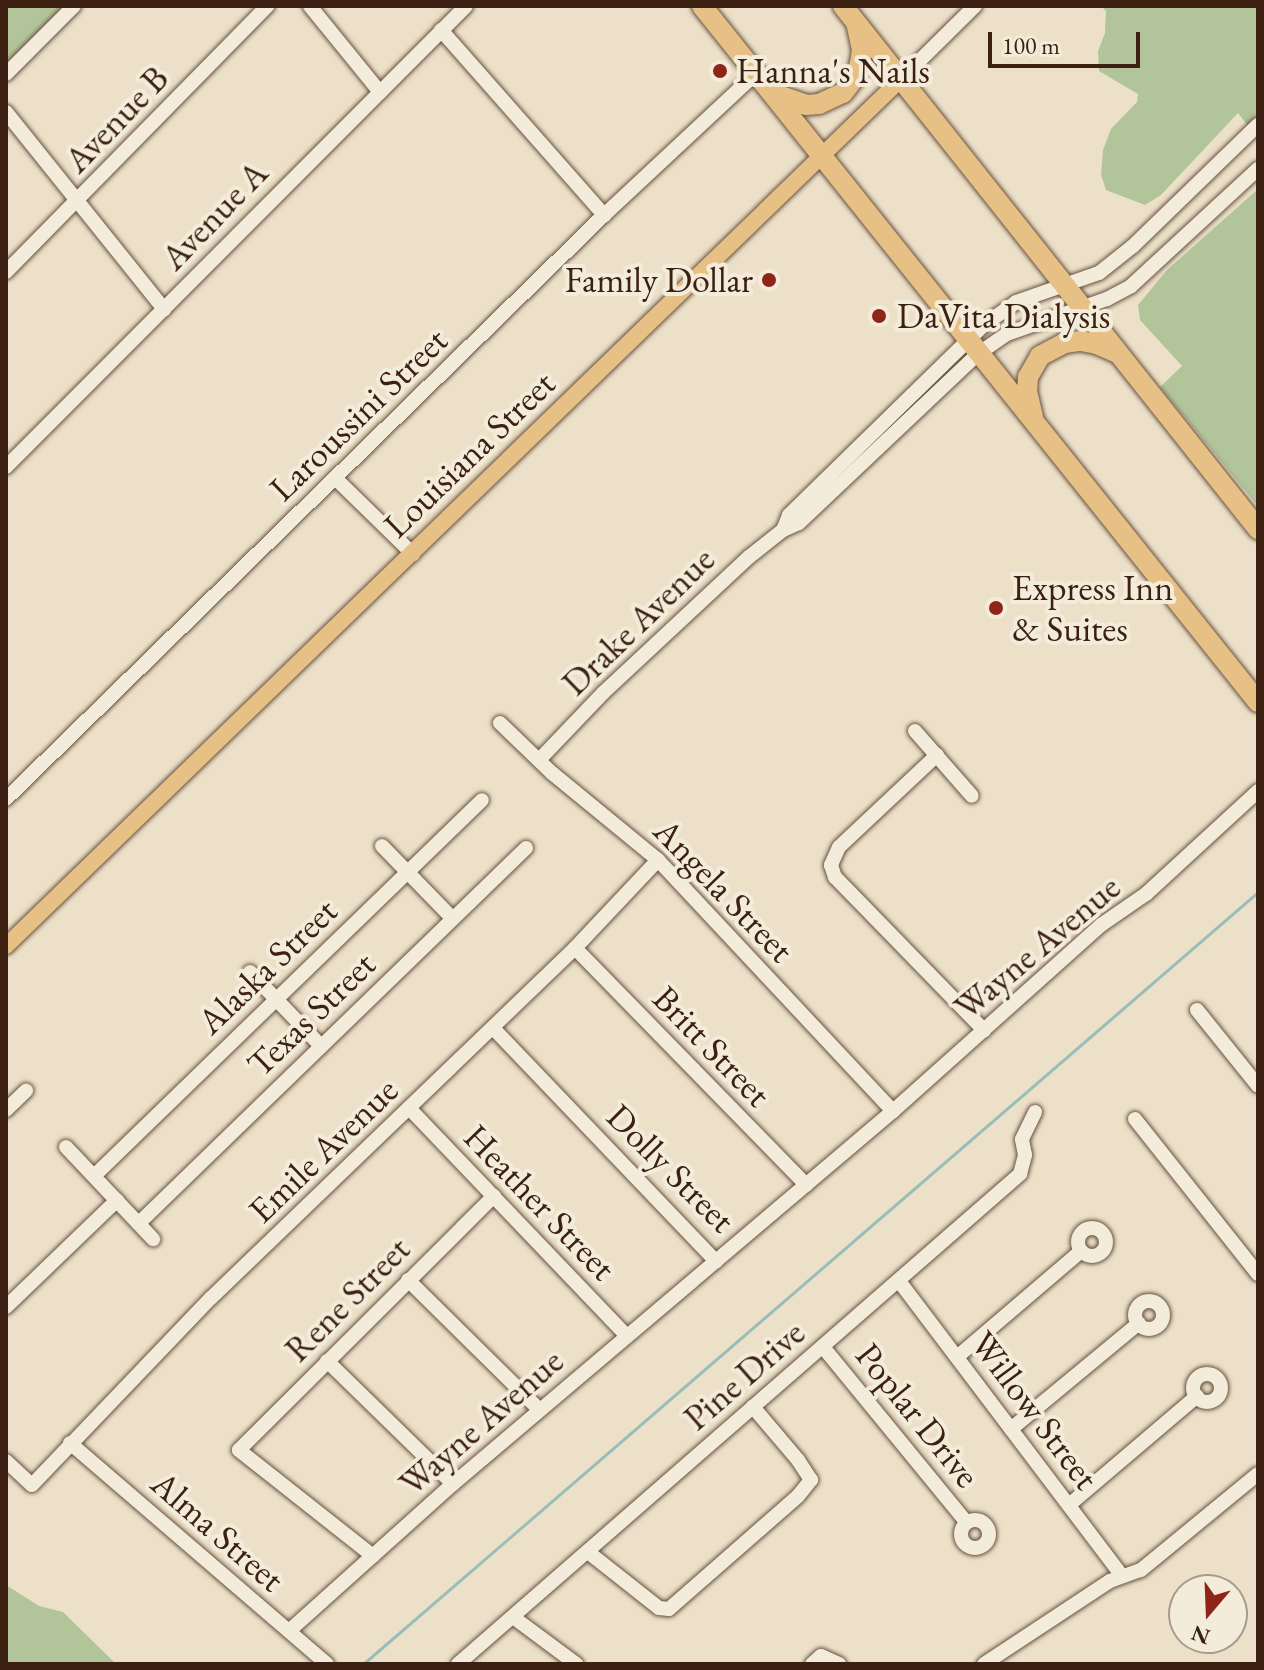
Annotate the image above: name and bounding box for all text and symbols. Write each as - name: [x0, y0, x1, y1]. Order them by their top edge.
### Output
- scale bar: [992, 16, 1144, 66]
- text: 100 m: [1002, 30, 1060, 61]
- place label: Hanna's Nails: [736, 49, 930, 93]
- street label: Avenue B: [55, 57, 177, 181]
- marker: Hanna's Nails: [711, 62, 729, 80]
- street label: Avenue A: [151, 151, 277, 279]
- place label: Family Dollar: [565, 258, 753, 302]
- marker: Family Dollar: [760, 271, 778, 289]
- place label: DaVita Dialysis: [897, 294, 1110, 338]
- marker: DaVita Dialysis: [868, 305, 890, 327]
- street label: Laroussini Street: [260, 318, 456, 510]
- street label: Louisiana Street: [374, 362, 564, 546]
- street label: Drake Avenue: [553, 538, 723, 704]
- place label: Express Inn & Suites: [1012, 565, 1173, 650]
- marker: Express Inn & Suites: [987, 599, 1005, 617]
- street label: Angela Street: [645, 809, 803, 971]
- street label: Wayne Avenue: [945, 865, 1129, 1029]
- street label: Alaska Street: [188, 889, 346, 1043]
- street label: Texas Street: [238, 943, 384, 1085]
- street label: Britt Street: [644, 977, 780, 1115]
- street label: Emile Avenue: [240, 1068, 406, 1232]
- street label: Dolly Street: [598, 1095, 744, 1241]
- street label: Heather Street: [455, 1115, 625, 1289]
- street label: Rene Street: [275, 1227, 419, 1371]
- street label: Pine Drive: [675, 1311, 813, 1439]
- street label: Willow Street: [962, 1322, 1108, 1498]
- street label: Poplar Drive: [847, 1334, 989, 1496]
- street label: Wayne Avenue: [390, 1339, 572, 1505]
- street label: Alma Street: [143, 1461, 293, 1601]
- north arrow: [1168, 1574, 1248, 1654]
- text: N: [1188, 1619, 1214, 1652]

